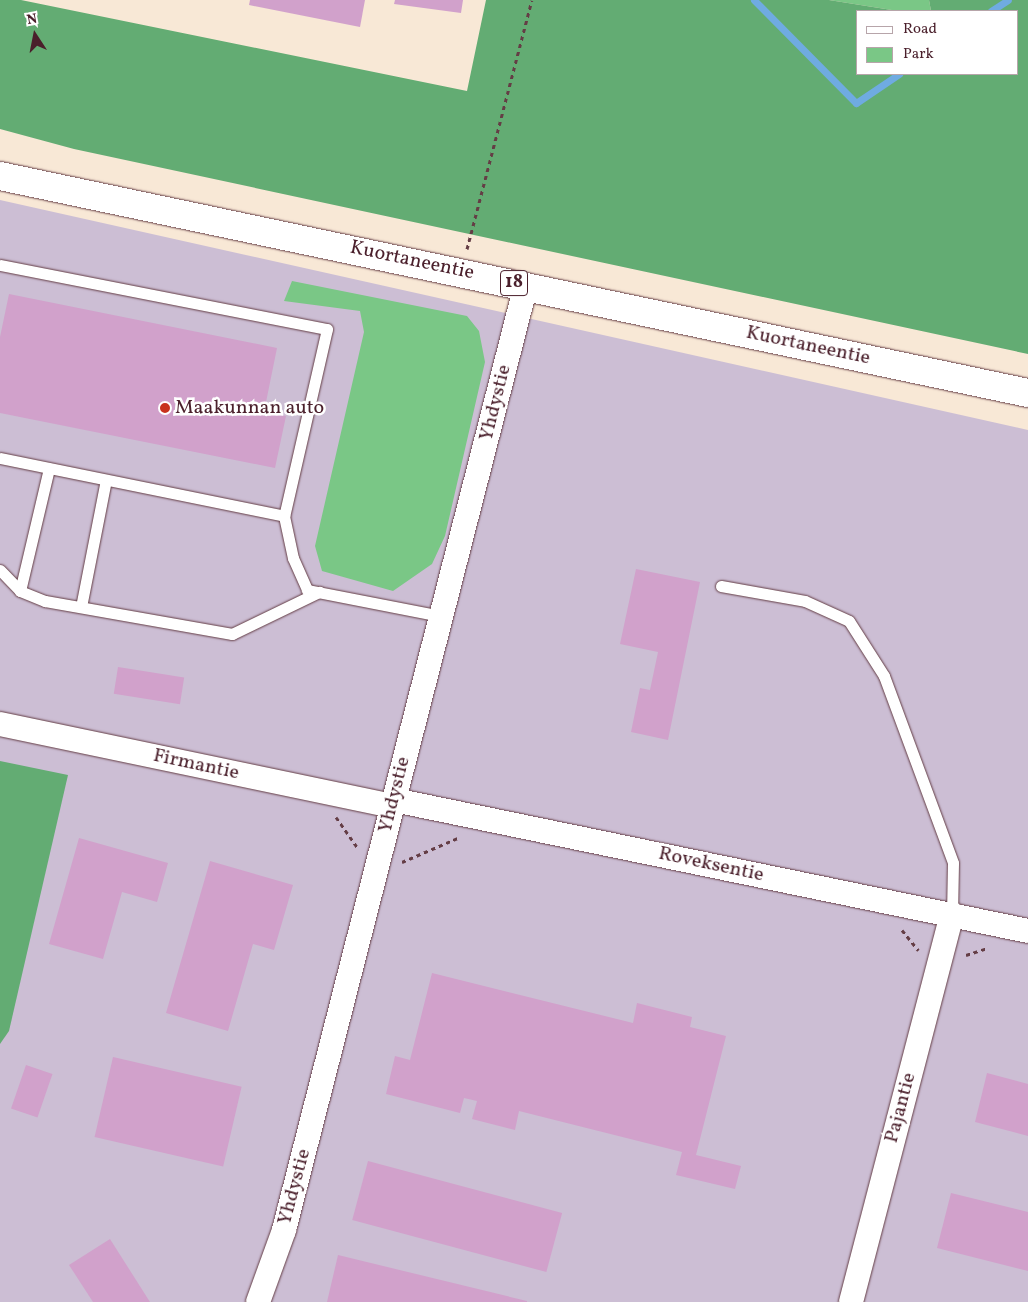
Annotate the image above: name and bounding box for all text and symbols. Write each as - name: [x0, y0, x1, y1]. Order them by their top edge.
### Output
- text: N: [25, 9, 39, 30]
- north arrow: [10, 10, 60, 60]
- legend: [856, 10, 1018, 75]
- text: Road: [903, 19, 937, 40]
- text: Park: [903, 44, 934, 65]
- street label: Kuortaneentie: [348, 236, 476, 286]
- road number: 18: [499, 266, 529, 300]
- street label: Kuortaneentie: [744, 321, 872, 371]
- street label: Yhdystie: [475, 362, 517, 444]
- place label: Maakunnan auto: [175, 396, 324, 420]
- marker: Maakunnan auto: [159, 402, 171, 414]
- street label: Firmantie: [151, 744, 241, 786]
- street label: Yhdystie: [374, 754, 416, 836]
- street label: Roveksentie: [656, 842, 766, 888]
- street label: Pajantie: [880, 1070, 922, 1146]
- street label: Yhdystie: [273, 1146, 317, 1228]

